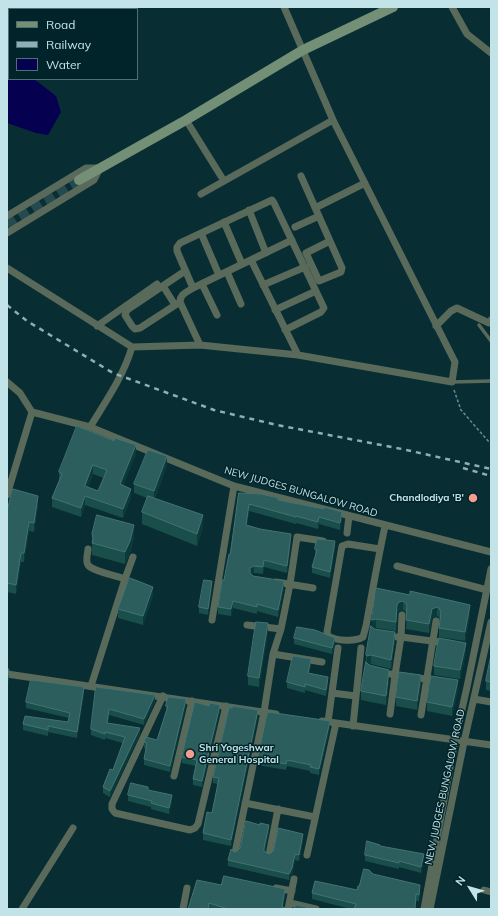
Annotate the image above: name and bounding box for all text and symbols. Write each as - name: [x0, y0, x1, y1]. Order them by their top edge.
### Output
- legend: [8, 8, 138, 80]
- text: Road: [46, 17, 75, 32]
- text: Railway: [46, 37, 91, 52]
- text: Water: [46, 57, 81, 72]
- street label: NEW JUDGES BUNGALOW ROAD: [223, 464, 379, 520]
- place label: Chandlodiya 'B': [389, 492, 464, 504]
- marker: Chandlodiya 'B': [467, 492, 479, 504]
- street label: NEW JUDGES BUNGALOW ROAD: [423, 708, 467, 866]
- place label: Shri Yogeshwar General Hospital: [199, 742, 279, 766]
- marker: Shri Yogeshwar General Hospital: [184, 748, 196, 760]
- north arrow: [450, 868, 490, 908]
- text: N: [452, 873, 469, 888]

